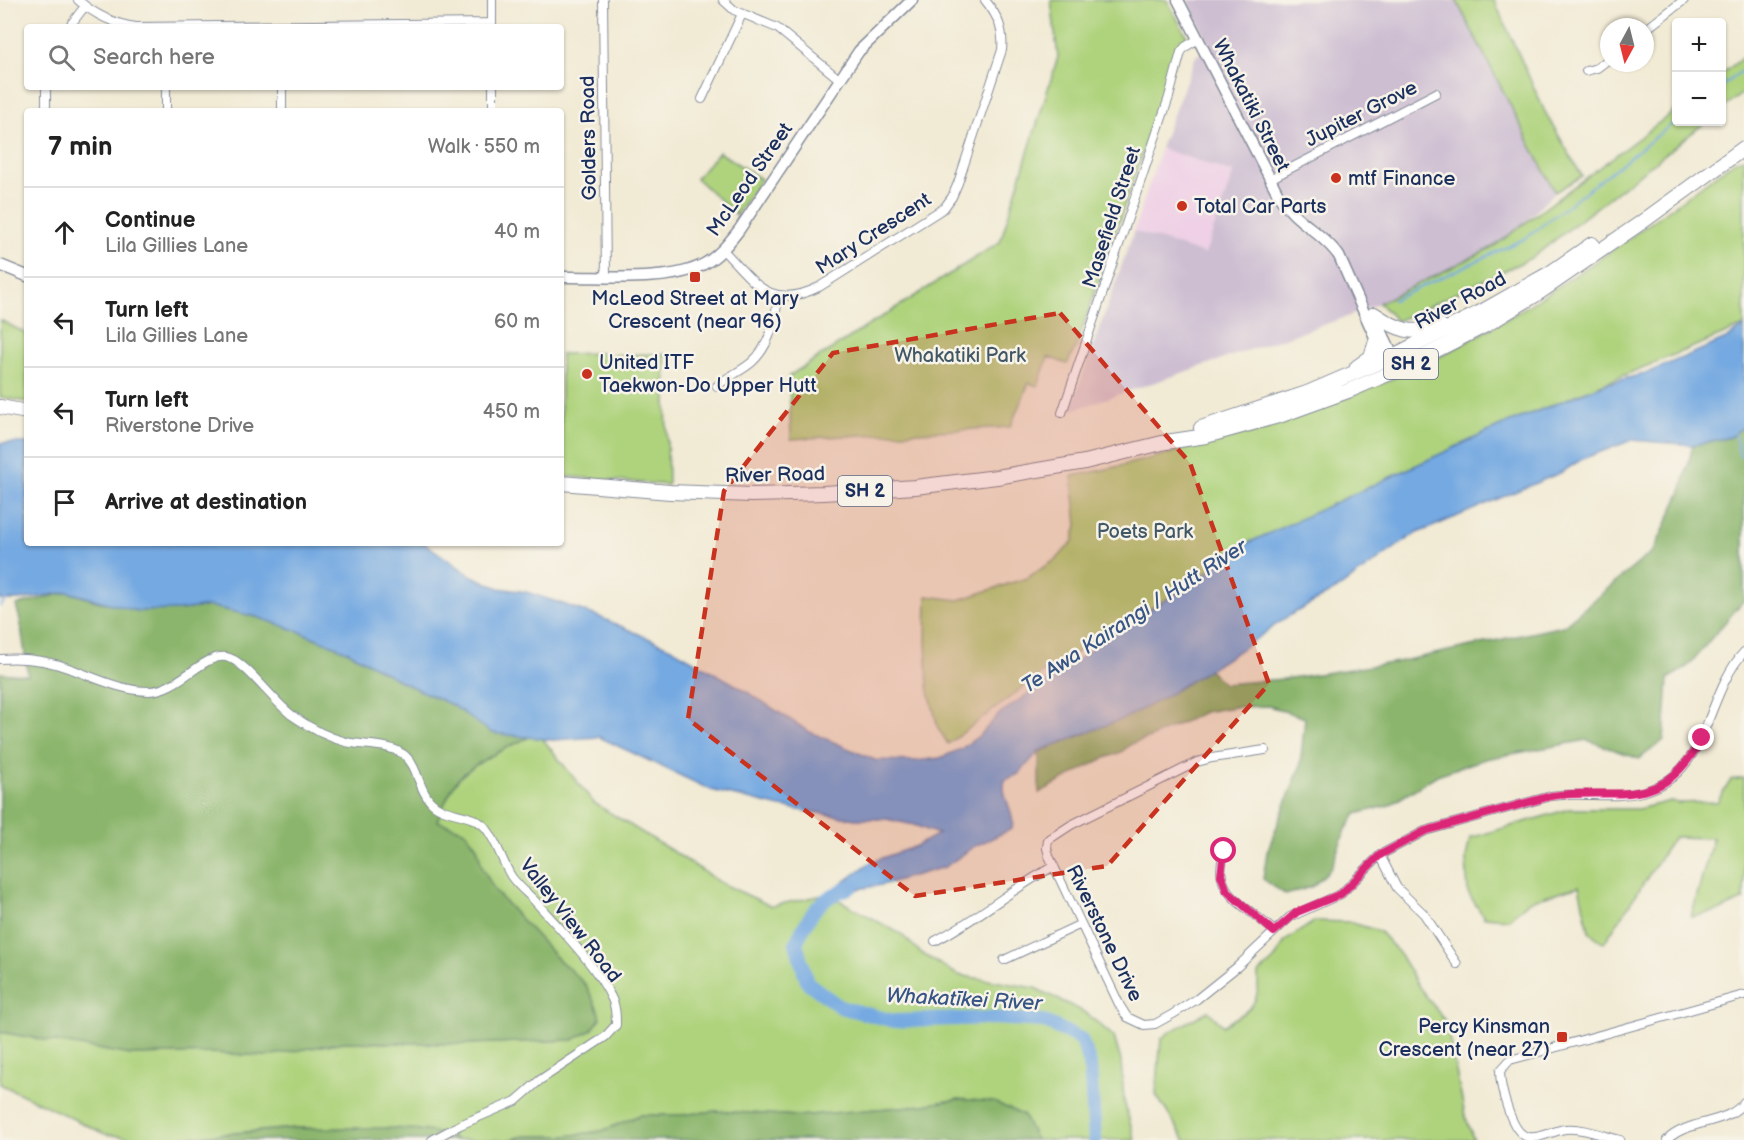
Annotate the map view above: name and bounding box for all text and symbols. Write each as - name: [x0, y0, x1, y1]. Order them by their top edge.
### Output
- north arrow: [1600, 18, 1654, 72]
- map controls: [1672, 18, 1726, 126]
- button: +: [1672, 18, 1726, 72]
- search box: [24, 24, 564, 90]
- street label: Whakatiki Street: [1207, 35, 1295, 176]
- icon: search: [45, 41, 78, 74]
- text: Search here: [93, 44, 215, 71]
- button: −: [1672, 72, 1726, 126]
- street label: Golders Road: [576, 75, 602, 201]
- street label: Jupiter Grove: [1302, 75, 1421, 152]
- street label: McLeod Street: [702, 118, 798, 241]
- text: 7 min: [48, 132, 112, 163]
- text: Walk · 550 m: [428, 135, 540, 159]
- street label: Masefield Street: [1078, 143, 1146, 291]
- place label: mtf Finance: [1348, 167, 1455, 191]
- marker: mtf Finance: [1329, 171, 1343, 185]
- street label: Mary Crescent: [811, 188, 936, 280]
- place label: Total Car Parts: [1194, 195, 1326, 219]
- marker: Total Car Parts: [1175, 199, 1189, 213]
- text: Continue: [105, 207, 195, 234]
- icon: ahead: [48, 216, 81, 249]
- text: 40 m: [494, 220, 540, 244]
- text: Lila Gillies Lane: [105, 234, 248, 258]
- street label: River Road: [1411, 267, 1510, 335]
- marker: McLeod Street at Mary Crescent (near 96): [688, 270, 702, 284]
- place label: McLeod Street at Mary Crescent (near 96): [591, 287, 799, 334]
- text: Turn left: [105, 297, 189, 324]
- icon: left: [48, 306, 81, 339]
- text: 60 m: [494, 310, 540, 334]
- text: Lila Gillies Lane: [105, 324, 248, 348]
- park label: Whakatiki Park: [894, 344, 1026, 368]
- road number: SH 2: [1384, 349, 1438, 379]
- place label: United ITF Taekwon-Do Upper Hutt: [599, 351, 817, 398]
- marker: United ITF Taekwon-Do Upper Hutt: [580, 367, 594, 381]
- text: Turn left: [105, 387, 189, 414]
- icon: left: [48, 396, 81, 429]
- text: 450 m: [483, 400, 540, 424]
- text: Riverstone Drive: [105, 414, 254, 438]
- street label: River Road: [725, 462, 825, 488]
- road number: SH 2: [838, 476, 892, 506]
- icon: arrive: [48, 486, 81, 519]
- text: Arrive at destination: [105, 489, 307, 516]
- park label: Poets Park: [1097, 520, 1193, 544]
- water label: Te Awa Kairangi / Hutt River: [1017, 533, 1253, 699]
- route end: [1688, 724, 1714, 750]
- route start: [1210, 837, 1236, 863]
- street label: Valley View Road: [514, 854, 626, 988]
- street label: Riverstone Drive: [1061, 861, 1148, 1006]
- water label: Whakatīkei River: [885, 983, 1044, 1016]
- place label: Percy Kinsman Crescent (near 27): [1379, 1015, 1550, 1062]
- marker: Percy Kinsman Crescent (near 27): [1555, 1030, 1569, 1044]

